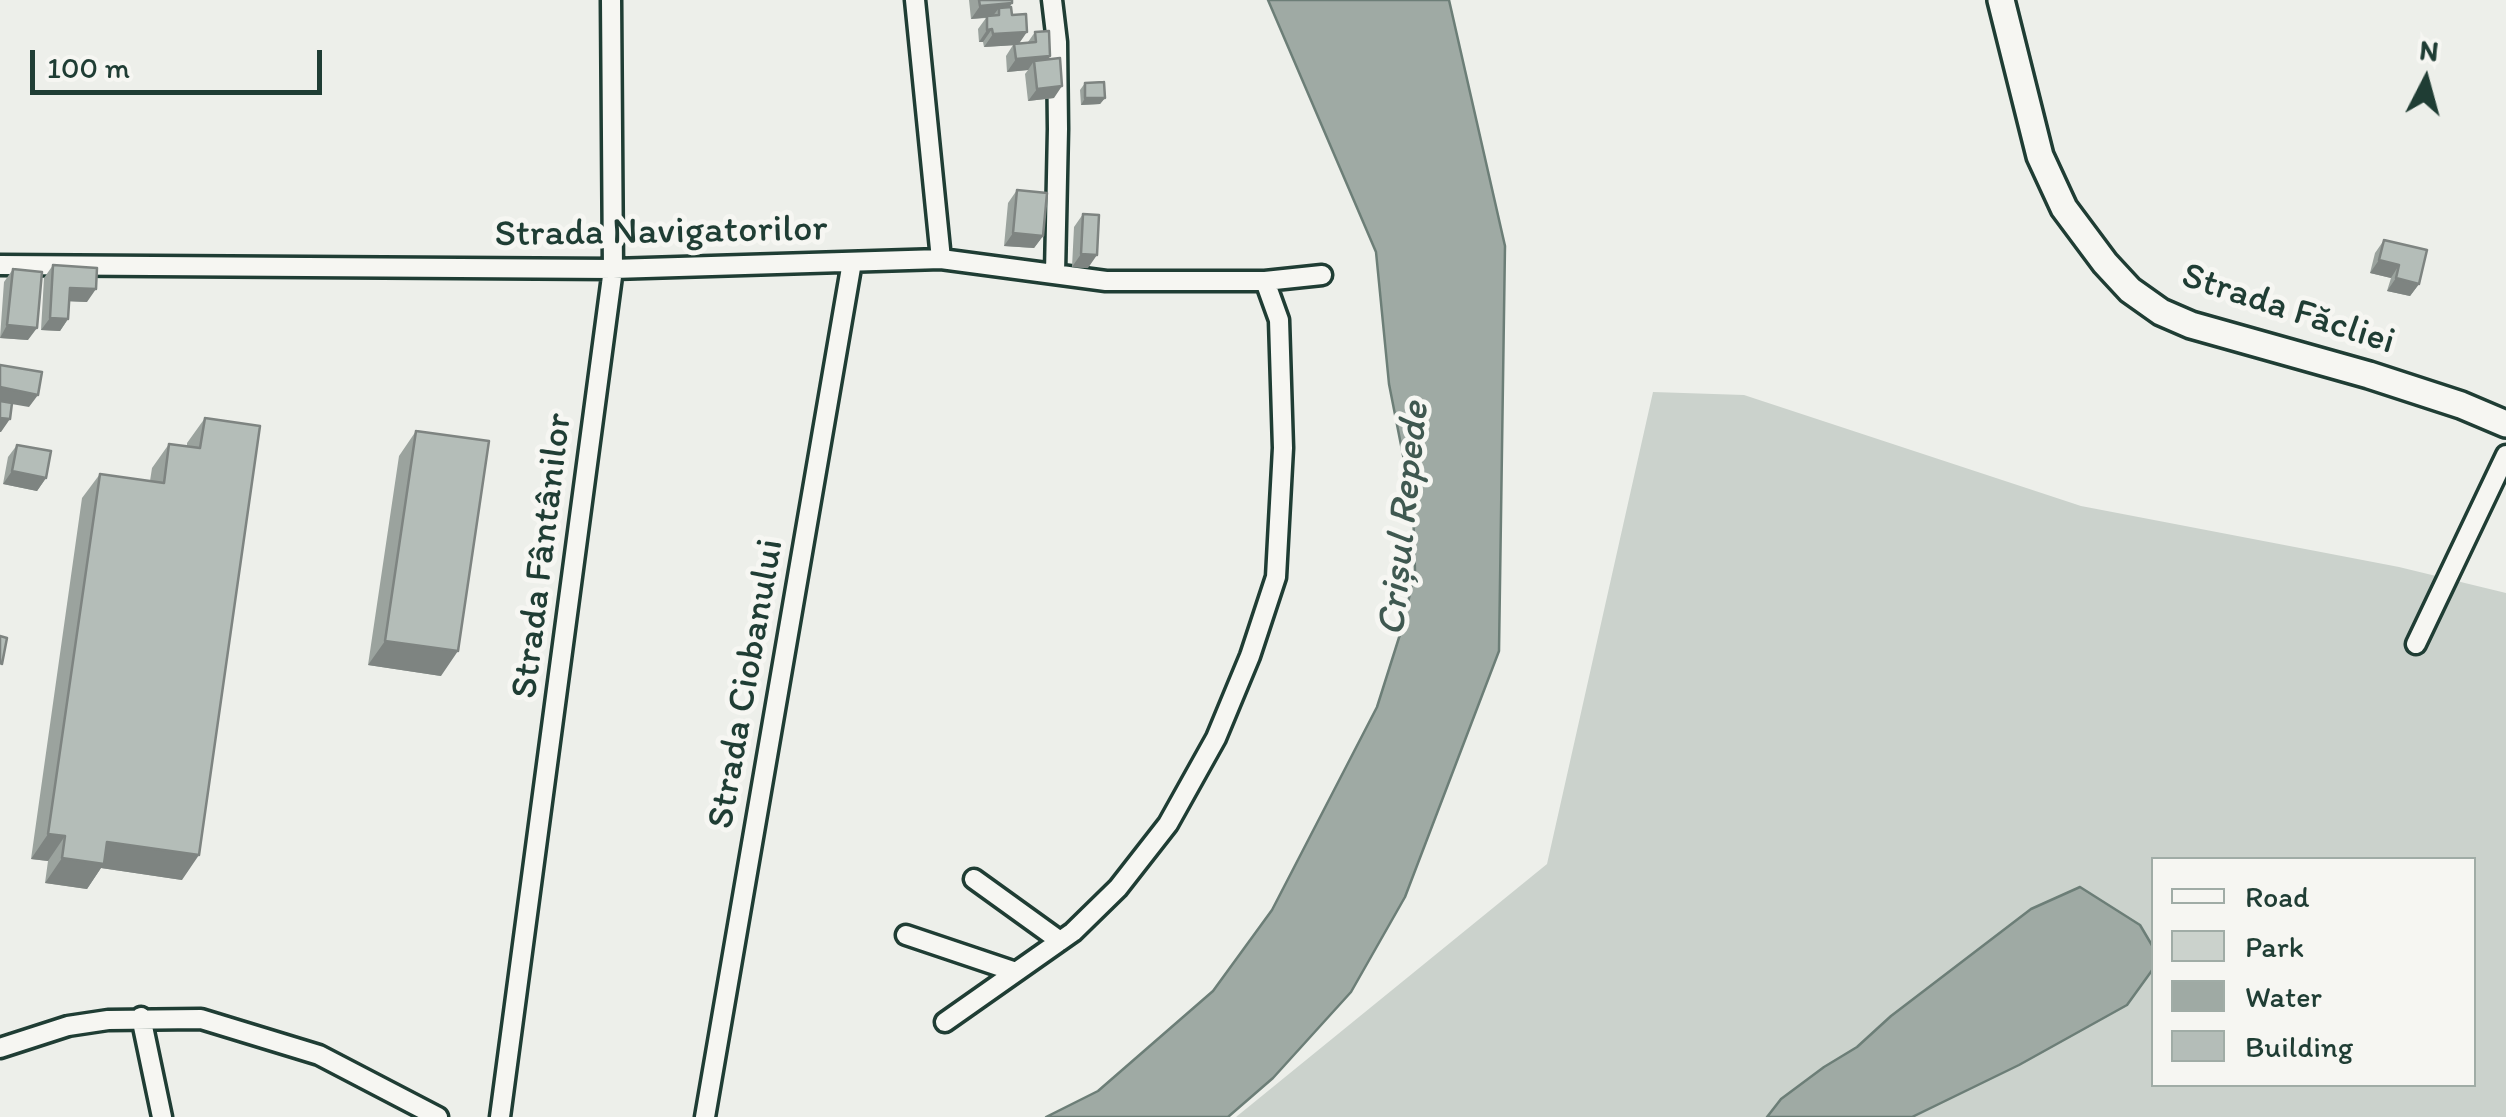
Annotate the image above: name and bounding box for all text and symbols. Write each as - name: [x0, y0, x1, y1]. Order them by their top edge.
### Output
- scale bar: [35, 30, 328, 92]
- north arrow: [2376, 30, 2476, 130]
- text: N: [2418, 32, 2440, 68]
- text: 100 m: [47, 49, 130, 86]
- street label: Strada Navigatorilor: [494, 207, 828, 259]
- street label: Strada Făcliei: [2176, 254, 2400, 366]
- water label: Crișul Repede: [1369, 399, 1441, 639]
- street label: Strada Fântânilor: [503, 411, 583, 701]
- street label: Strada Ciobanului: [699, 536, 795, 832]
- legend: [2151, 857, 2476, 1087]
- text: Road: [2245, 878, 2310, 915]
- text: Park: [2245, 928, 2304, 965]
- text: Water: [2245, 978, 2322, 1015]
- text: Building: [2245, 1028, 2353, 1065]

